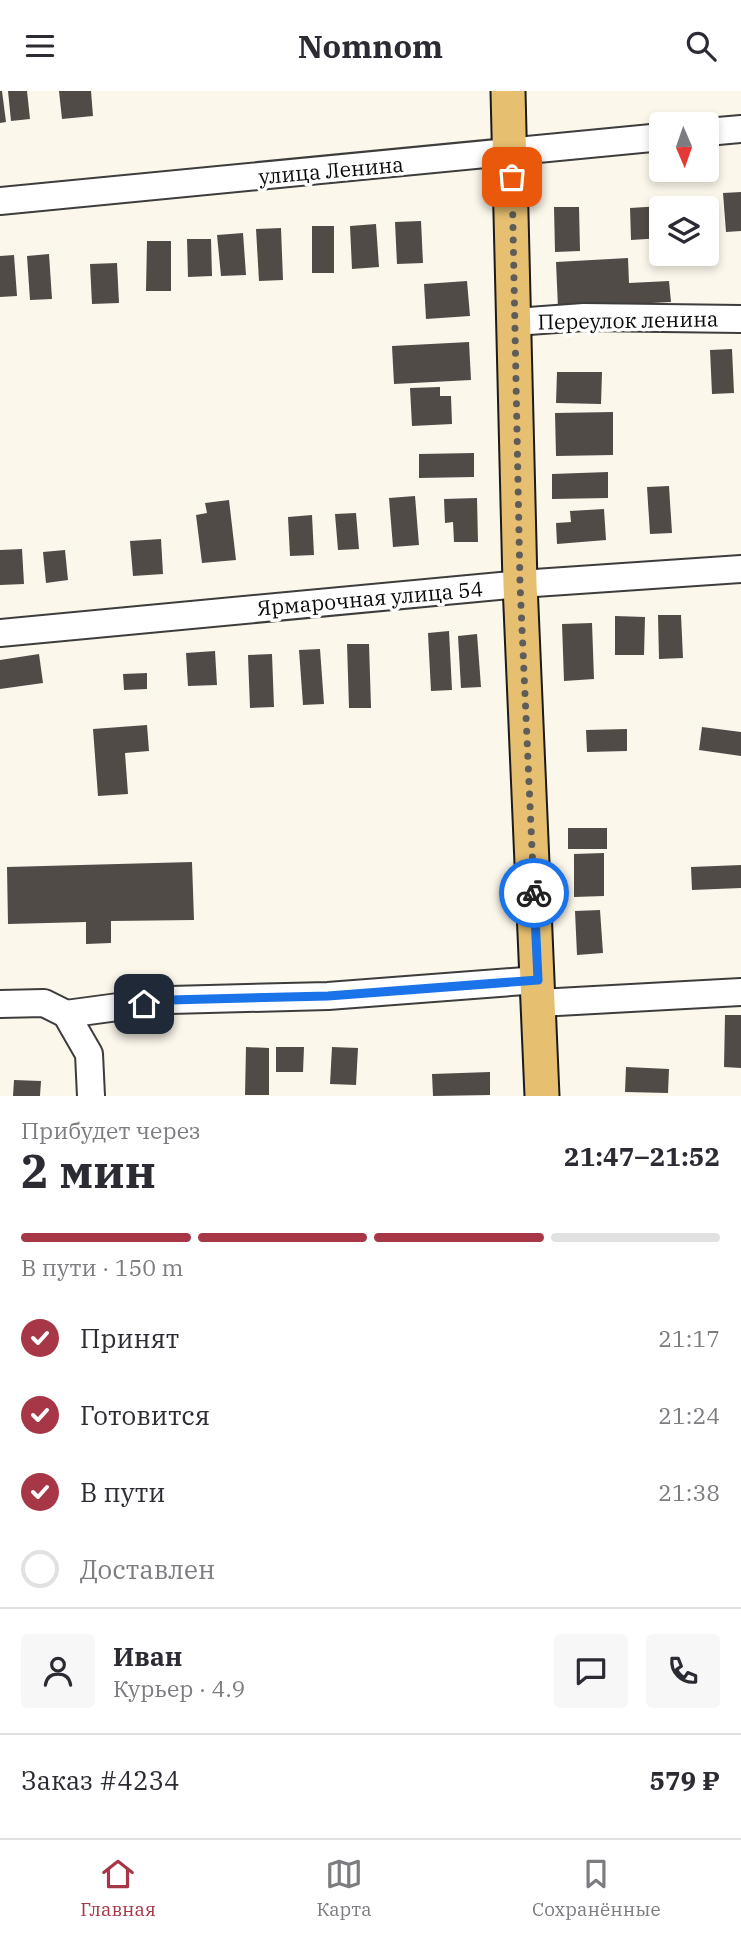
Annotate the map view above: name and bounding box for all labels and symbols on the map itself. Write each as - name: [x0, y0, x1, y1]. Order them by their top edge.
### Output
- north arrow: [649, 112, 719, 182]
- pin: [482, 147, 542, 207]
- street label: улица Ленина: [257, 150, 405, 190]
- street label: Переулок ленина: [537, 304, 719, 336]
- street label: Ярмарочная улица 54: [256, 574, 484, 622]
- courier: [499, 858, 569, 928]
- pin: [114, 974, 174, 1034]

